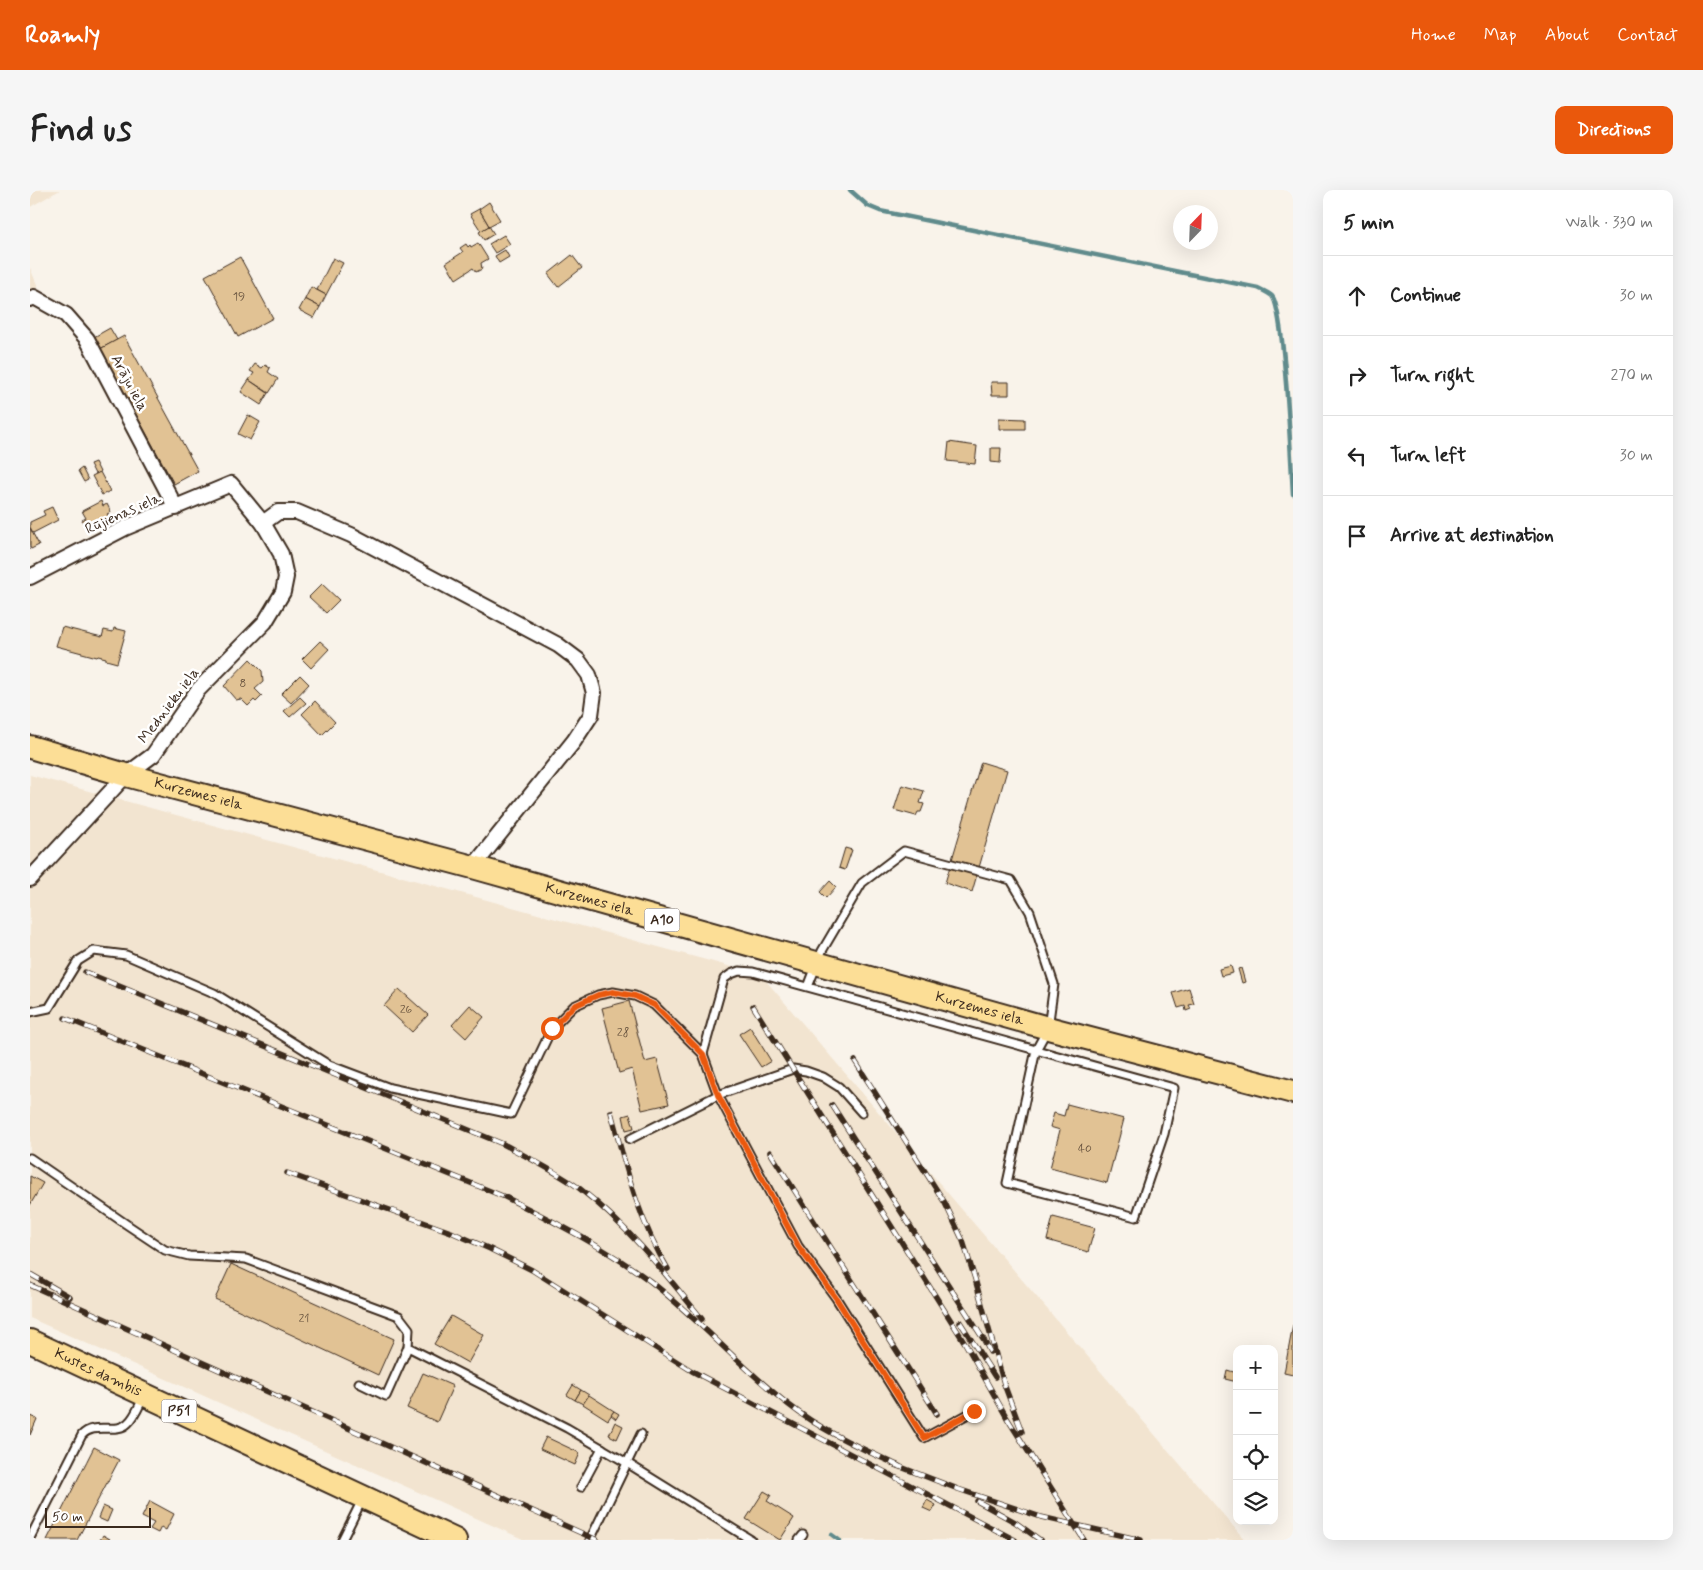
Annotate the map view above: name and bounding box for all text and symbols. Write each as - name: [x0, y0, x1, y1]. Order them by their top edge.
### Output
- text: Roamly: [25, 20, 100, 51]
- text: Home: [1411, 23, 1456, 47]
- text: Map: [1484, 23, 1517, 47]
- text: About: [1545, 23, 1589, 47]
- text: Contact: [1617, 23, 1678, 47]
- button: Directions: [1555, 106, 1673, 154]
- text: Find us: [30, 107, 132, 153]
- north arrow: [1173, 205, 1218, 250]
- text: 5 min: [1343, 209, 1395, 237]
- text: Walk · 330 m: [1565, 212, 1653, 233]
- icon: ahead: [1343, 282, 1371, 310]
- text: Continue: [1390, 283, 1461, 308]
- text: 30 m: [1620, 285, 1653, 306]
- house number: 19: [233, 289, 245, 305]
- street label: Arāju iela: [106, 351, 152, 415]
- icon: right: [1343, 362, 1371, 390]
- text: Turn right: [1390, 363, 1474, 388]
- text: 270 m: [1610, 365, 1653, 386]
- icon: left: [1343, 442, 1371, 470]
- text: Turn left: [1390, 443, 1466, 468]
- text: 30 m: [1620, 445, 1653, 466]
- street label: Rūjienas iela: [82, 488, 165, 540]
- icon: arrive: [1343, 522, 1371, 550]
- text: Arrive at destination: [1390, 523, 1554, 548]
- street label: Mednieku iela: [134, 664, 204, 748]
- house number: 8: [240, 676, 246, 692]
- street label: Kurzemes iela: [152, 773, 246, 816]
- street label: Kurzemes iela: [543, 878, 637, 922]
- road number: A10: [644, 908, 680, 932]
- street label: Kurzemes iela: [933, 987, 1027, 1031]
- house number: 26: [400, 1002, 413, 1018]
- route start: [541, 1017, 564, 1040]
- house number: 28: [617, 1025, 629, 1041]
- house number: 40: [1078, 1141, 1092, 1157]
- house number: 21: [298, 1311, 310, 1327]
- street label: Kustes dambis: [51, 1344, 145, 1402]
- map controls: [1233, 1345, 1278, 1525]
- button: +: [1233, 1345, 1278, 1390]
- button: −: [1233, 1390, 1278, 1435]
- road number: P51: [162, 1400, 196, 1422]
- route end: [963, 1400, 986, 1423]
- button: locate: [1233, 1435, 1278, 1480]
- button: layers: [1233, 1480, 1278, 1525]
- scale bar: [45, 1505, 151, 1528]
- text: 50 m: [52, 1508, 83, 1526]

